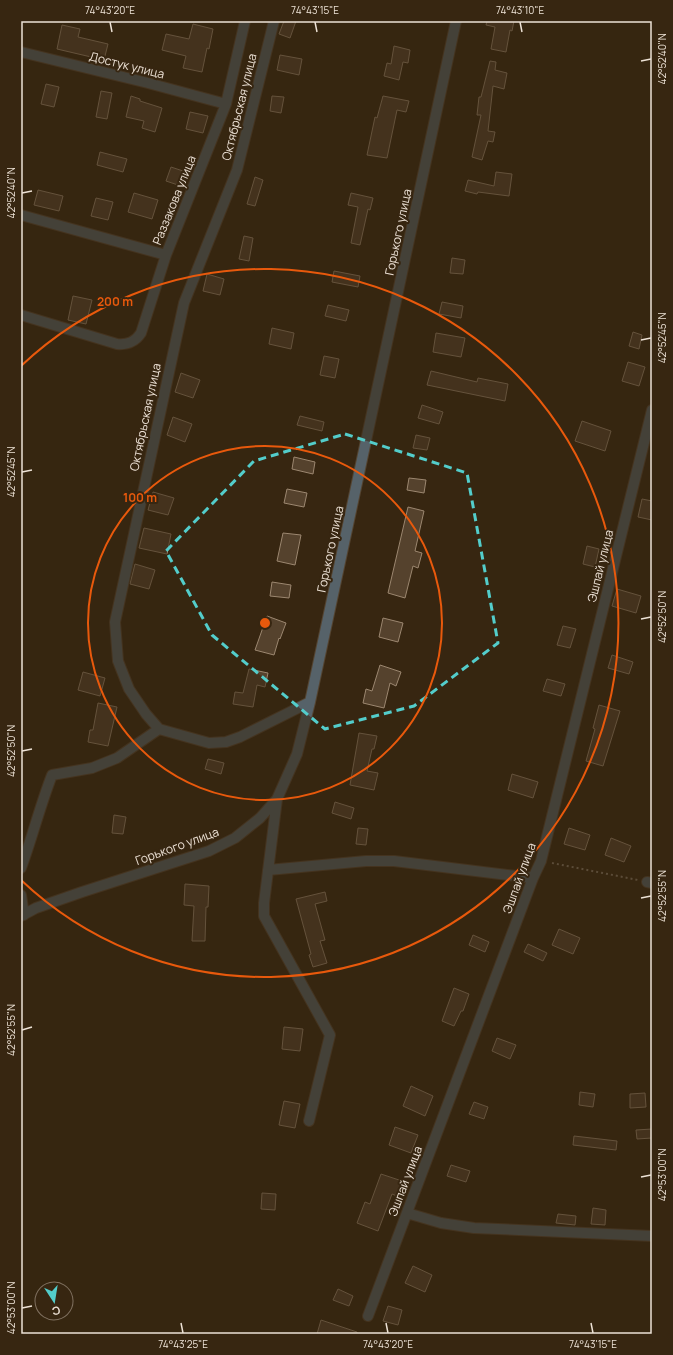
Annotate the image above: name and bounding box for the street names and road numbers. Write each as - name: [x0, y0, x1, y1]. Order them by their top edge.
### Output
- street label: Достук улица: [88, 47, 166, 83]
- street label: Октябрьская улица: [217, 52, 261, 162]
- street label: Раззакова улица: [148, 153, 200, 247]
- street label: Горького улица: [381, 187, 415, 277]
- street label: Октябрьская улица: [125, 362, 165, 472]
- street label: Горького улица: [313, 504, 347, 594]
- street label: Эшпай улица: [583, 528, 617, 604]
- street label: Горького улица: [133, 823, 221, 869]
- street label: Эшпай улица: [498, 840, 540, 916]
- street label: Эшпай улица: [384, 1143, 426, 1219]

